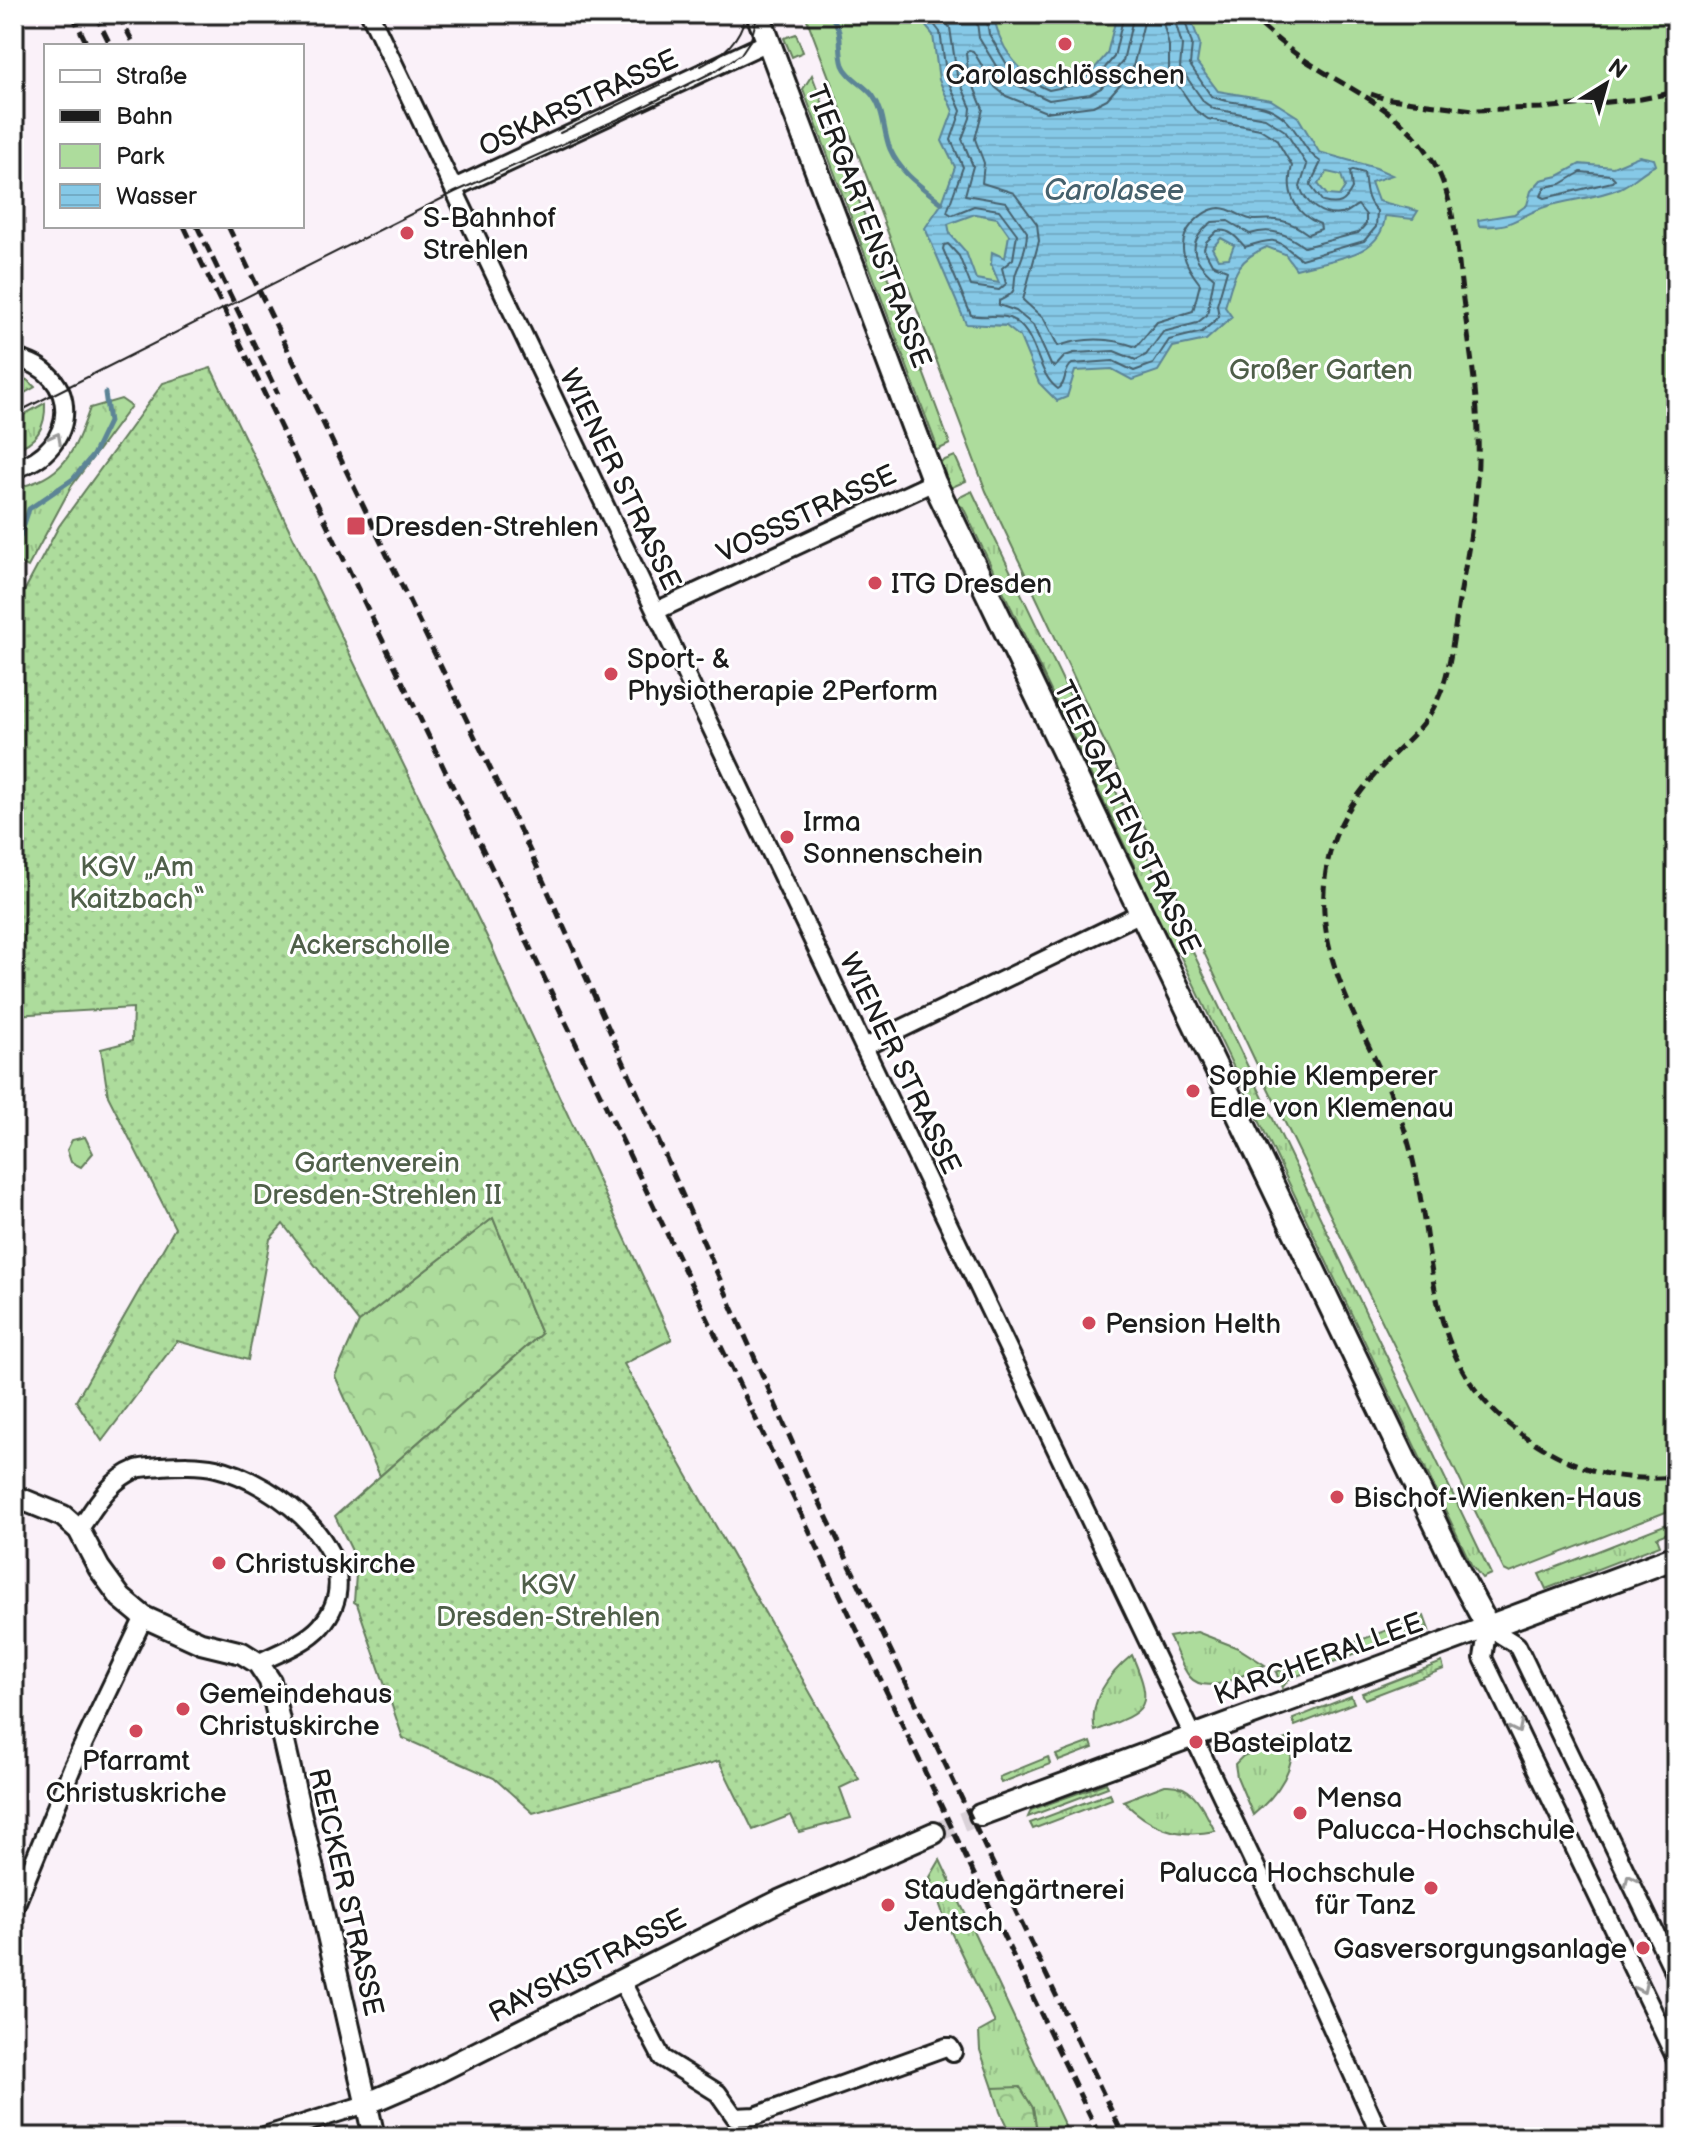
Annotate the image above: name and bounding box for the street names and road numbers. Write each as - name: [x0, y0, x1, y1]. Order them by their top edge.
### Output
- street label: OSKARSTRASSE: [474, 43, 683, 164]
- street label: TIERGARTENSTRASSE: [799, 80, 938, 373]
- street label: WIENER STRASSE: [552, 364, 687, 595]
- street label: VOSSSTRASSE: [712, 458, 902, 570]
- street label: TIERGARTENSTRASSE: [1046, 675, 1207, 960]
- street label: WIENER STRASSE: [832, 948, 967, 1179]
- street label: KARCHERALLEE: [1209, 1606, 1428, 1713]
- street label: REICKER STRASSE: [301, 1765, 390, 2019]
- street label: RAYSKISTRASSE: [484, 1902, 692, 2030]

